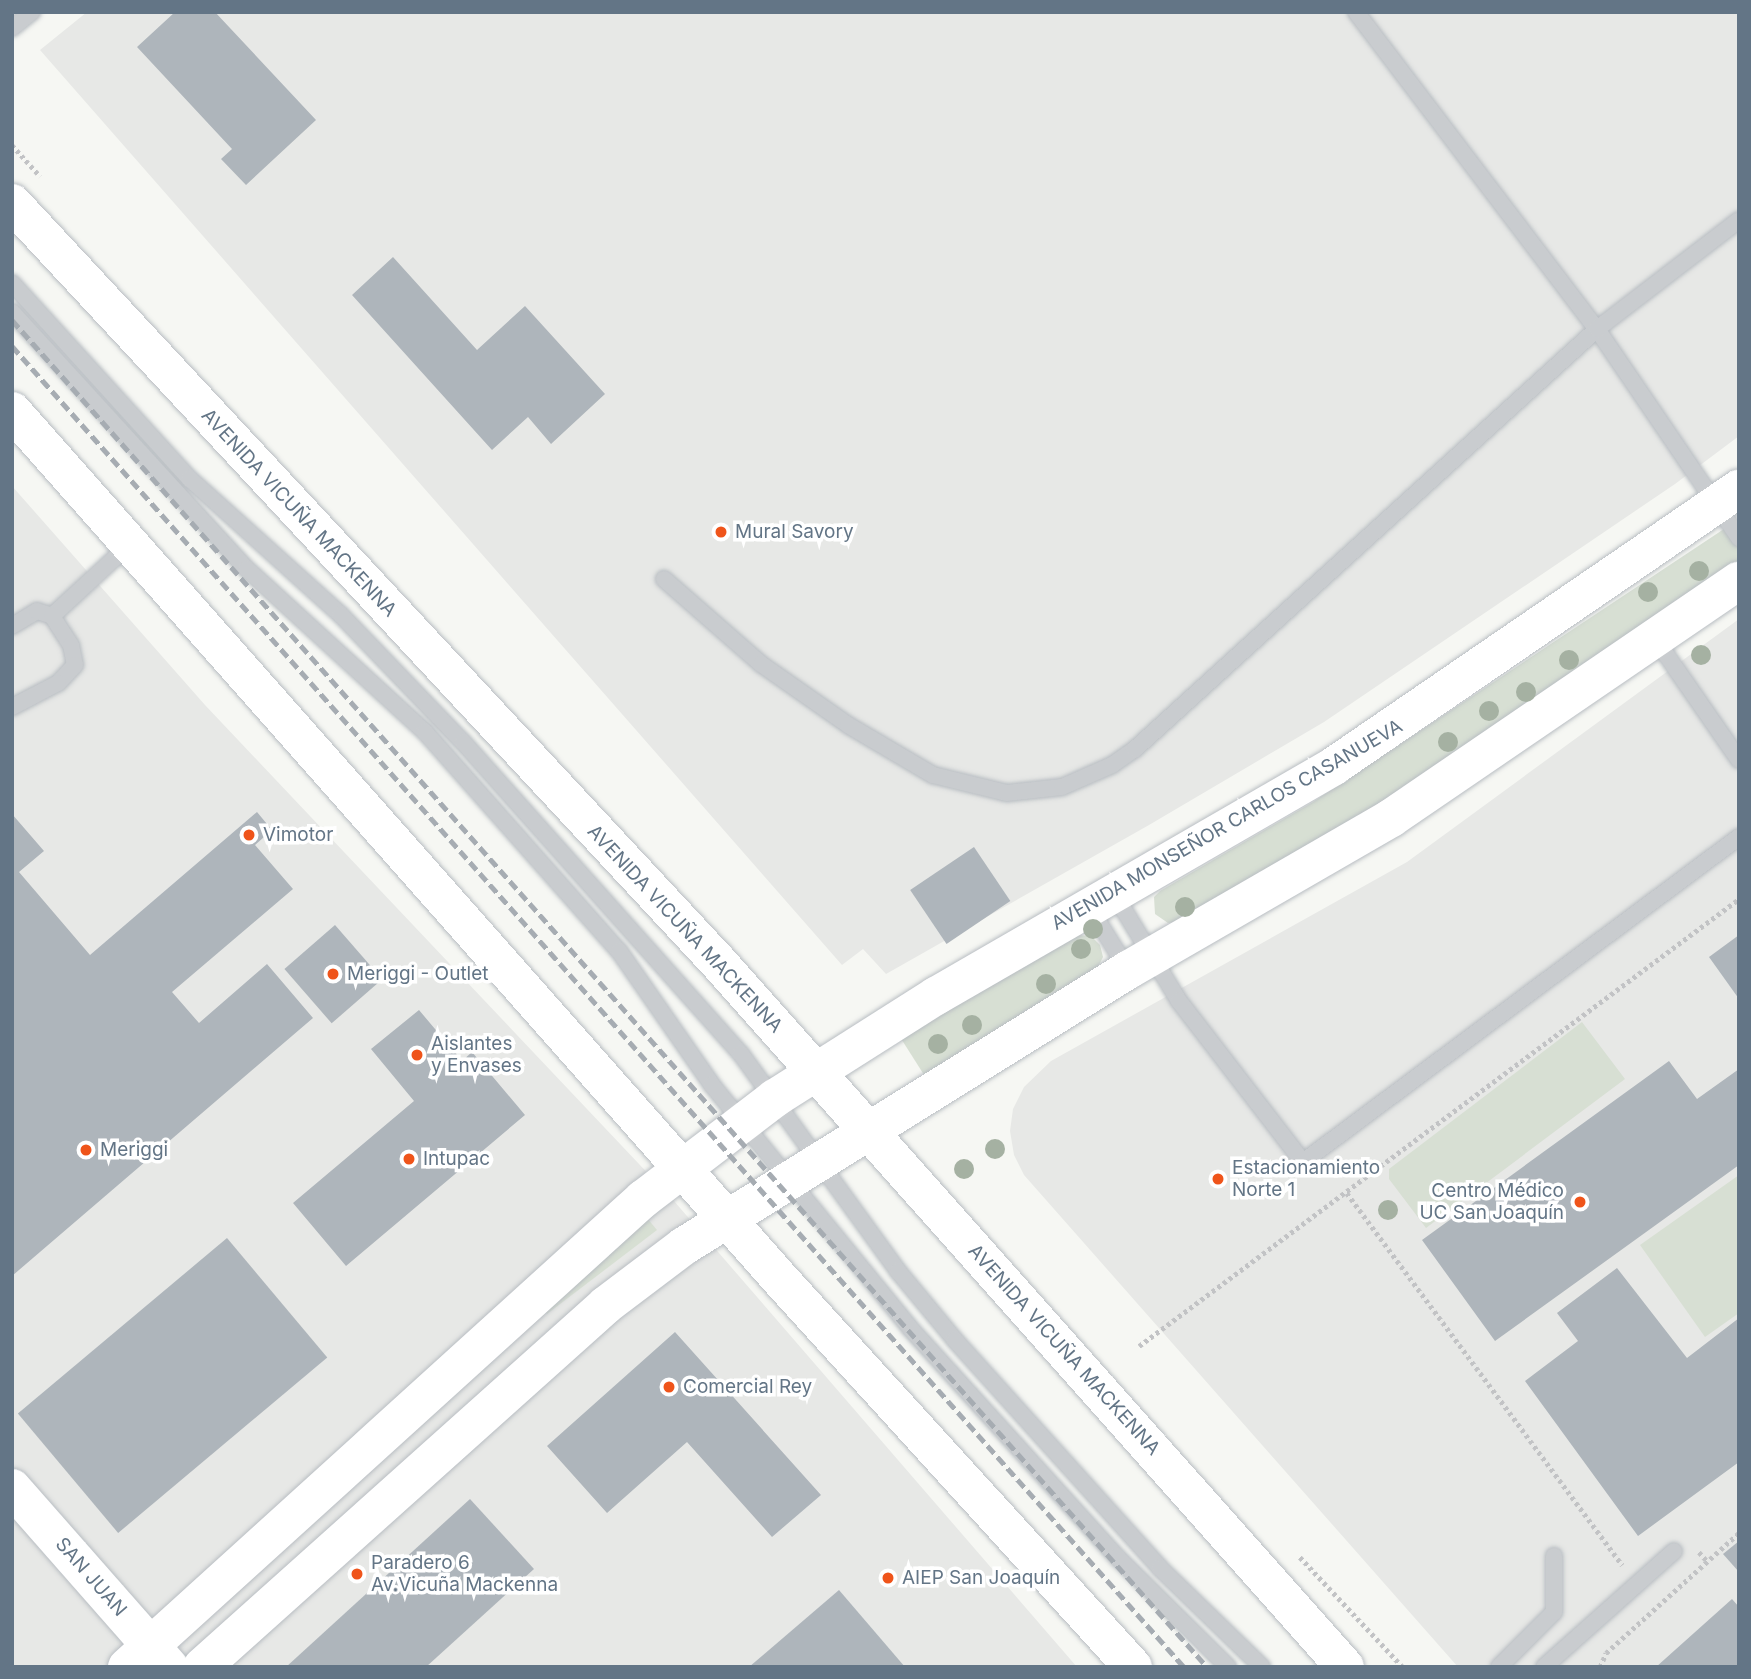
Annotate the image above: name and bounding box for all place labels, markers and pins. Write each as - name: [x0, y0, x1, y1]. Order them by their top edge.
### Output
- place label: Mural Savory: [735, 521, 854, 543]
- marker: Mural Savory: [713, 524, 729, 540]
- place label: Vimotor: [263, 824, 333, 846]
- marker: Vimotor: [241, 827, 257, 843]
- place label: Meriggi - Outlet: [347, 963, 488, 985]
- marker: Meriggi - Outlet: [325, 966, 341, 982]
- place label: Aislantes y Envases: [431, 1033, 522, 1077]
- marker: Aislantes y Envases: [409, 1047, 425, 1063]
- place label: Meriggi: [100, 1139, 168, 1161]
- marker: Meriggi: [78, 1142, 94, 1158]
- place label: Intupac: [423, 1148, 490, 1170]
- marker: Intupac: [401, 1151, 417, 1167]
- place label: Estacionamiento Norte 1: [1232, 1157, 1380, 1201]
- marker: Estacionamiento Norte 1: [1210, 1171, 1226, 1187]
- place label: Centro Médico UC San Joaquín: [1419, 1180, 1564, 1224]
- marker: Centro Médico UC San Joaquín: [1570, 1192, 1590, 1212]
- place label: Comercial Rey: [683, 1376, 812, 1398]
- marker: Comercial Rey: [661, 1379, 677, 1395]
- place label: Paradero 6 Av.Vicuña Mackenna: [371, 1552, 558, 1596]
- marker: Paradero 6 Av.Vicuña Mackenna: [349, 1566, 365, 1582]
- place label: AIEP San Joaquín: [902, 1567, 1060, 1589]
- marker: AIEP San Joaquín: [880, 1570, 896, 1586]

